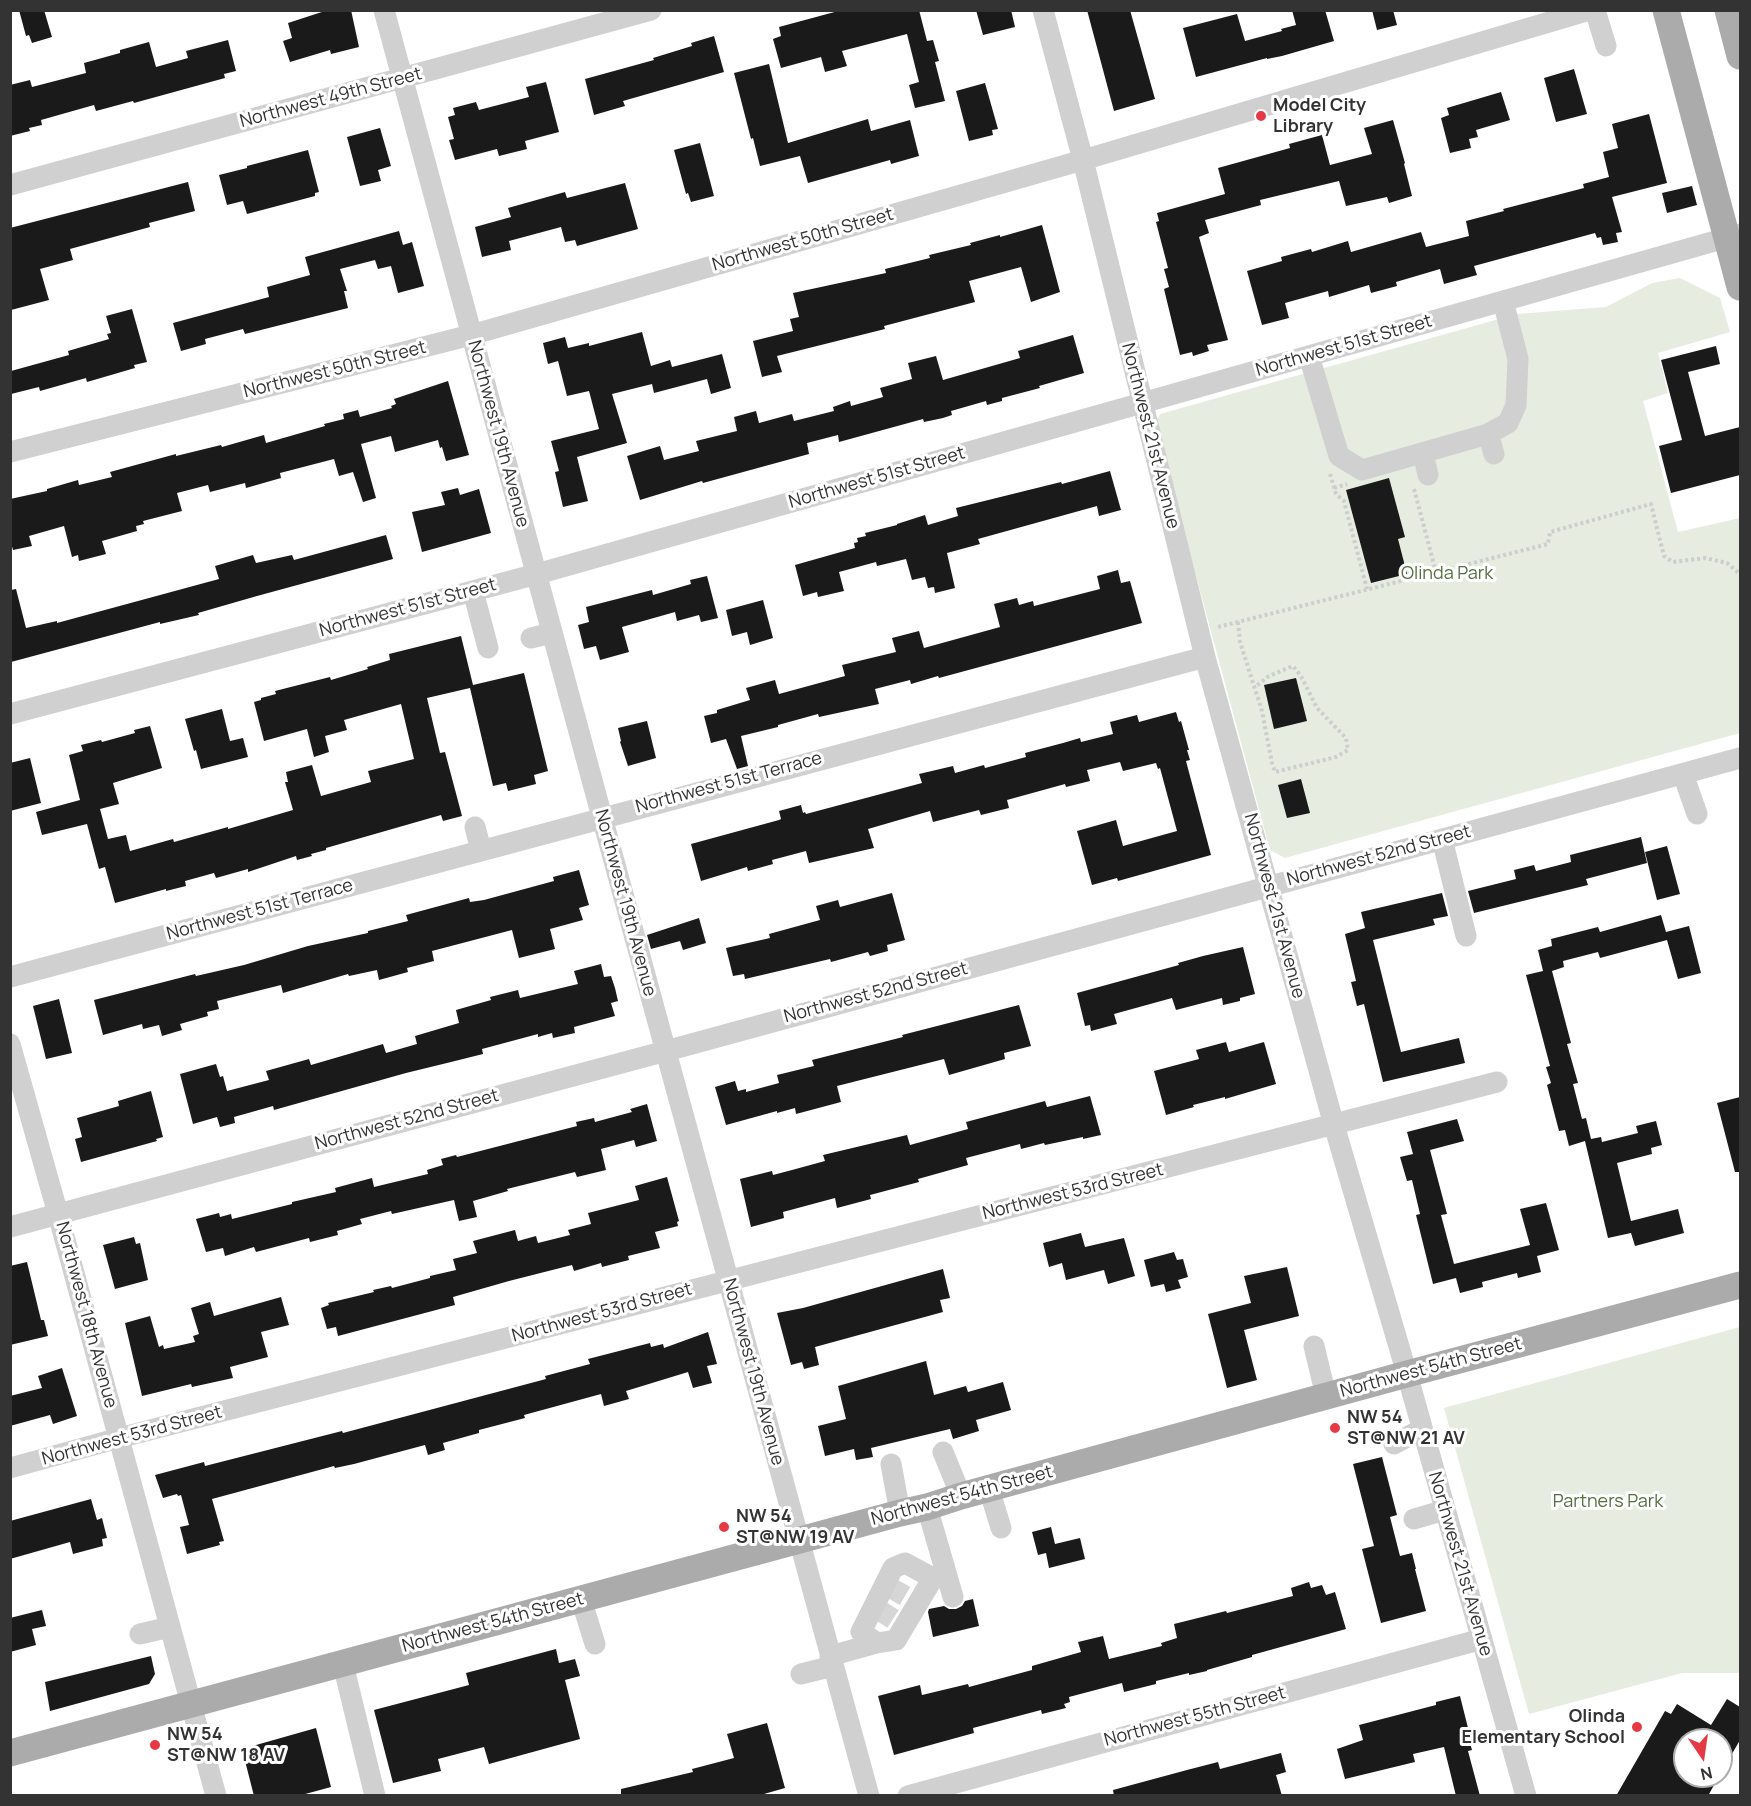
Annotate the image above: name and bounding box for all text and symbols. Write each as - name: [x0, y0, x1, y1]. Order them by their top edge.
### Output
- street label: Northwest 49th Street: [238, 63, 424, 133]
- place label: Model City Library: [1273, 95, 1366, 138]
- marker: Model City Library: [1254, 109, 1268, 123]
- street label: Northwest 50th Street: [710, 204, 896, 276]
- street label: Northwest 51st Street: [1253, 311, 1435, 381]
- street label: Northwest 50th Street: [242, 337, 428, 403]
- street label: Northwest 19th Avenue: [463, 338, 533, 530]
- street label: Northwest 21st Avenue: [1116, 341, 1184, 531]
- street label: Northwest 51st Street: [786, 443, 968, 513]
- park label: Olinda Park: [1401, 563, 1493, 585]
- street label: Northwest 51st Street: [317, 574, 499, 642]
- street label: Northwest 51st Terrace: [634, 748, 824, 818]
- street label: Northwest 19th Avenue: [590, 807, 660, 999]
- street label: Northwest 21st Avenue: [1239, 811, 1309, 1001]
- street label: Northwest 52nd Street: [1285, 821, 1473, 891]
- street label: Northwest 51st Terrace: [165, 875, 355, 945]
- street label: Northwest 52nd Street: [782, 958, 970, 1028]
- street label: Northwest 52nd Street: [313, 1085, 501, 1155]
- street label: Northwest 53rd Street: [980, 1159, 1166, 1225]
- street label: Northwest 18th Avenue: [51, 1219, 121, 1411]
- street label: Northwest 19th Avenue: [718, 1276, 788, 1468]
- street label: Northwest 53rd Street: [510, 1279, 694, 1347]
- street label: Northwest 54th Street: [1338, 1333, 1524, 1403]
- street label: Northwest 53rd Street: [40, 1402, 224, 1470]
- place label: NW 54 ST@NW 21 AV: [1347, 1407, 1465, 1450]
- marker: NW 54 ST@NW 21 AV: [1328, 1421, 1342, 1435]
- street label: Northwest 54th Street: [869, 1461, 1055, 1531]
- street label: Northwest 21st Avenue: [1423, 1469, 1497, 1659]
- park label: Partners Park: [1553, 1491, 1663, 1513]
- place label: NW 54 ST@NW 19 AV: [736, 1506, 854, 1549]
- marker: NW 54 ST@NW 19 AV: [717, 1520, 731, 1534]
- street label: Northwest 54th Street: [400, 1588, 586, 1658]
- street label: Northwest 55th Street: [1102, 1682, 1288, 1752]
- place label: Olinda Elementary School: [1462, 1706, 1625, 1748]
- marker: Olinda Elementary School: [1630, 1720, 1644, 1734]
- place label: NW 54 ST@NW 18 AV: [167, 1724, 285, 1766]
- north arrow: [1673, 1728, 1733, 1788]
- marker: NW 54 ST@NW 18 AV: [148, 1738, 162, 1752]
- text: N: [1699, 1762, 1715, 1786]

